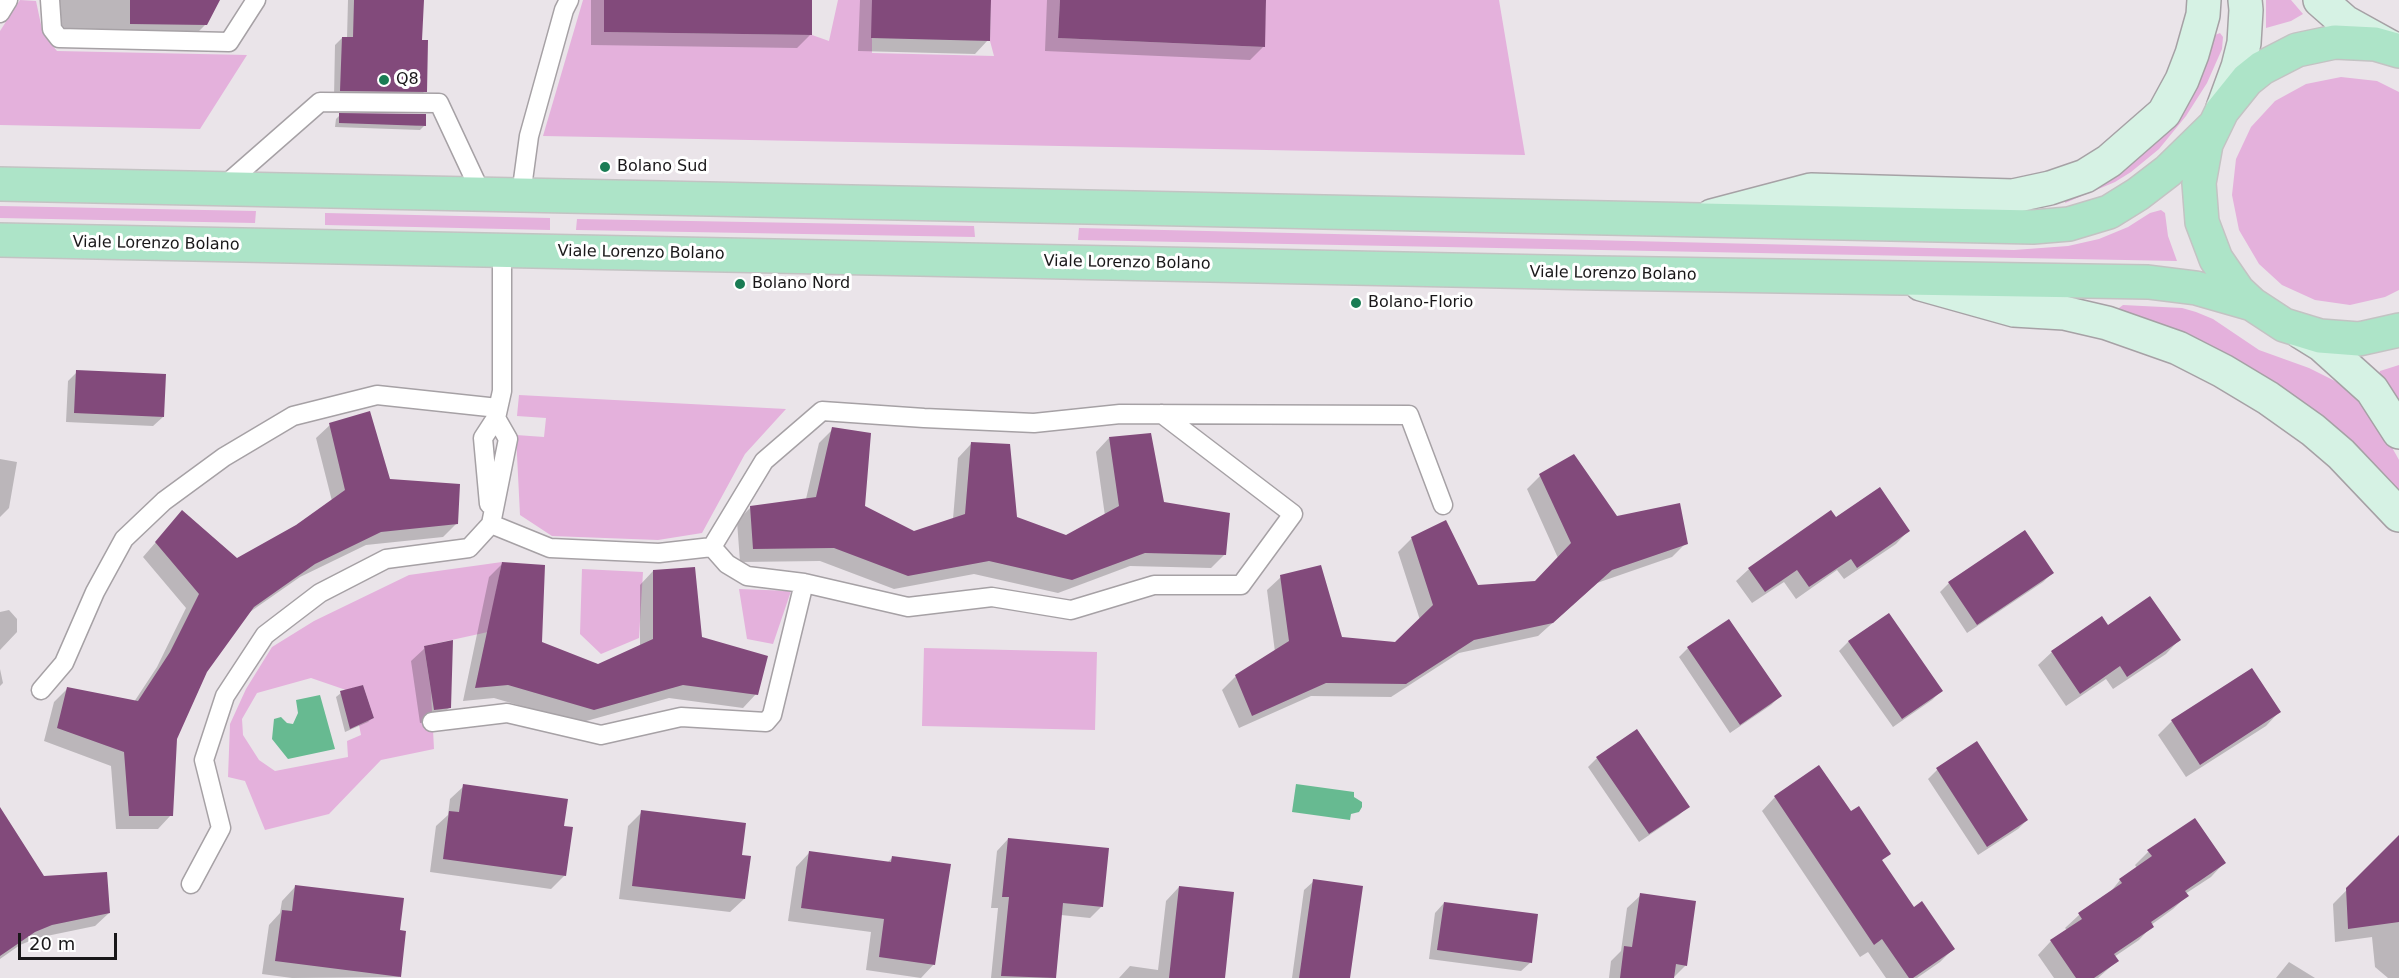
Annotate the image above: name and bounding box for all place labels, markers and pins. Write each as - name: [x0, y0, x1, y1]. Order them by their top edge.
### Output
- place label: Q8: [396, 70, 419, 90]
- marker: Q8: [377, 73, 391, 87]
- place label: Bolano Sud: [617, 157, 707, 177]
- marker: Bolano Sud: [598, 160, 612, 174]
- place label: Bolano Nord: [752, 274, 850, 294]
- marker: Bolano Nord: [733, 277, 747, 291]
- place label: Bolano-Florio: [1368, 293, 1473, 313]
- marker: Bolano-Florio: [1349, 296, 1363, 310]

